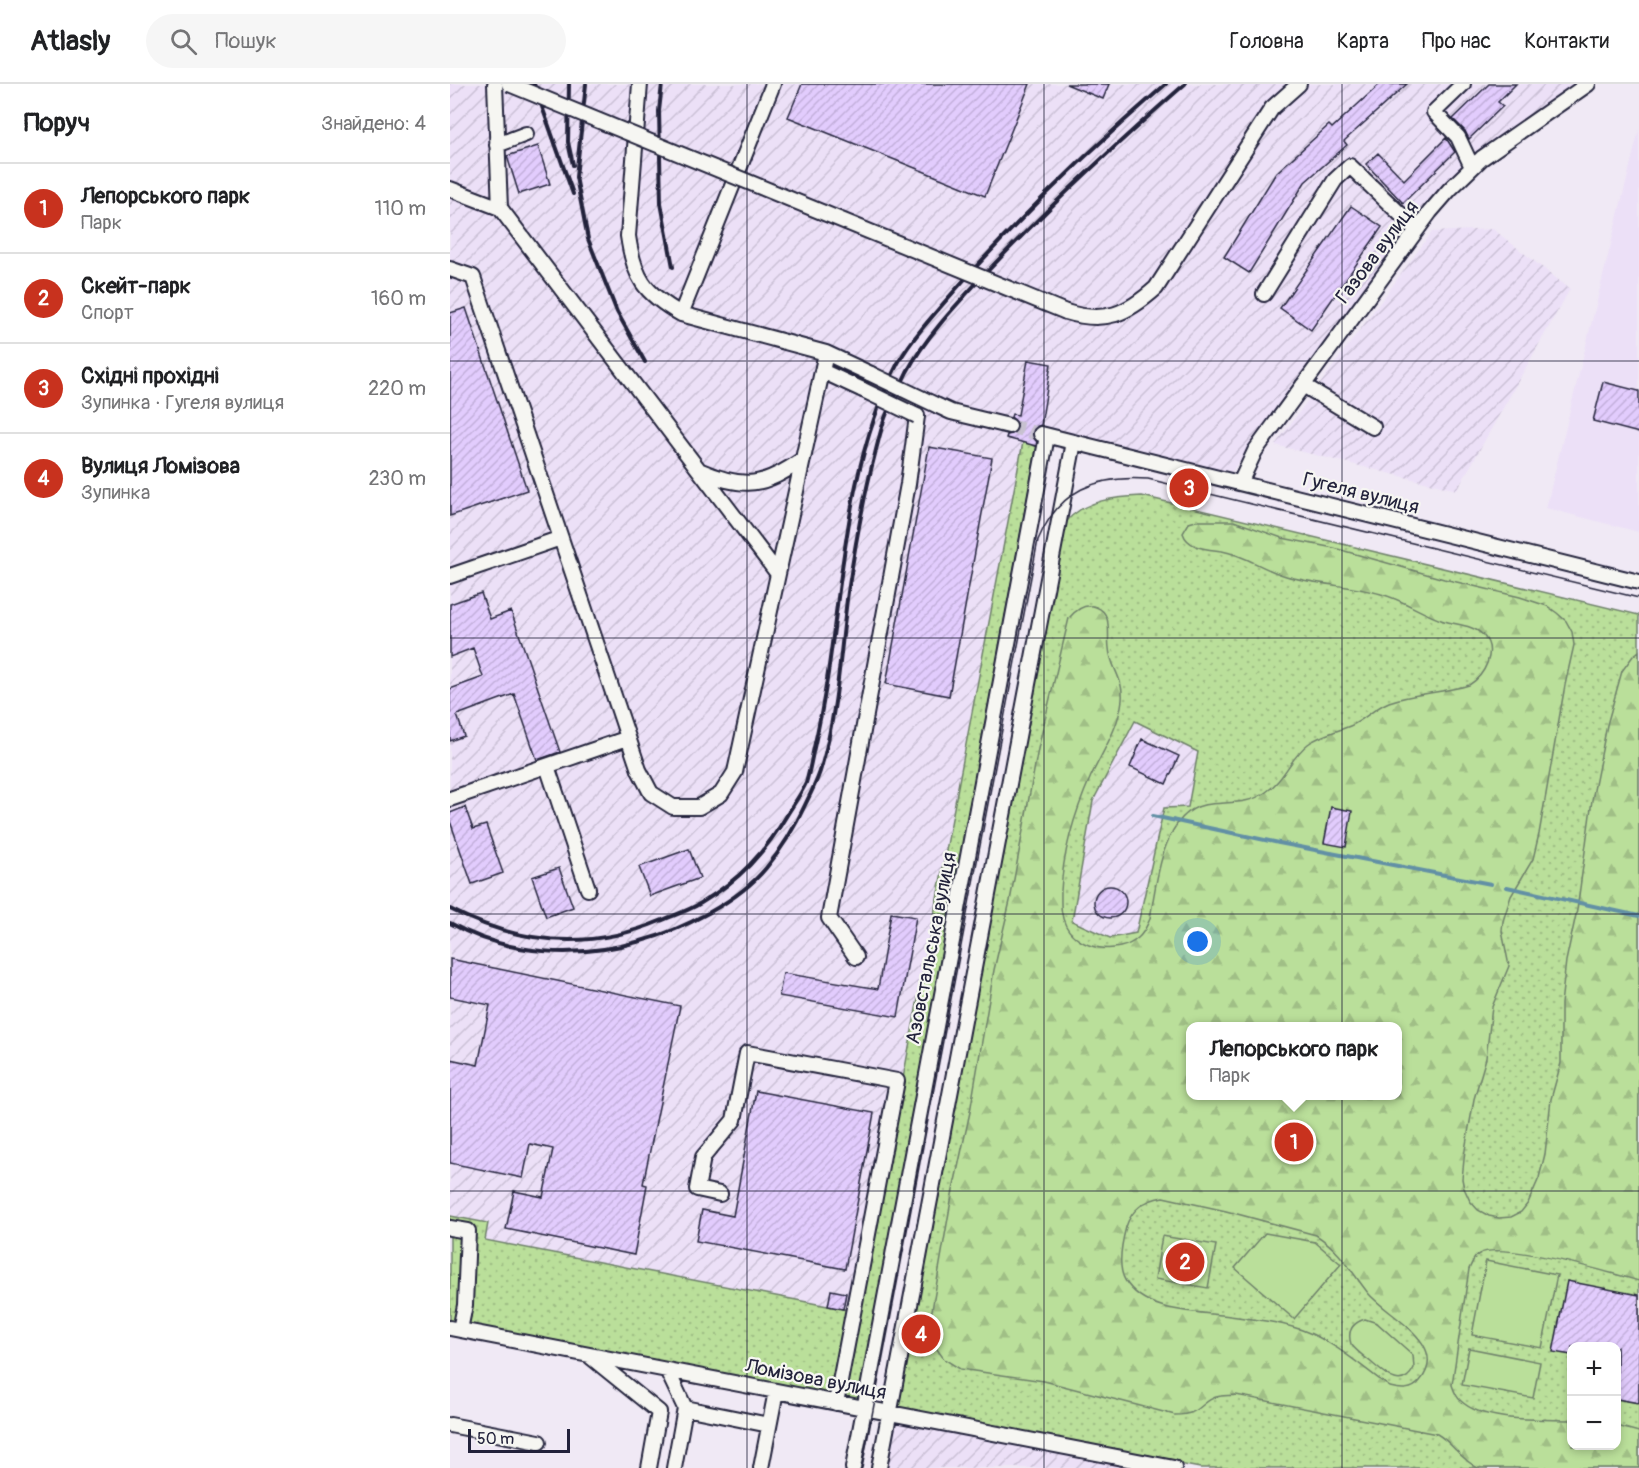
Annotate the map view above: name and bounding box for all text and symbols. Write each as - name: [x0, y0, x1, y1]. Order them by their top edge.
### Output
- search box: [146, 14, 566, 68]
- text: Atlasly: [30, 24, 110, 59]
- icon: search: [167, 25, 200, 58]
- text: Пошук: [215, 27, 277, 55]
- text: Головна: [1230, 28, 1304, 55]
- text: Карта: [1337, 28, 1389, 55]
- text: Про нас: [1422, 28, 1491, 55]
- text: Контакти: [1524, 28, 1609, 55]
- text: Поруч: [24, 107, 90, 139]
- text: Знайдено: 4: [321, 111, 426, 136]
- text: Лепорського парк: [81, 182, 250, 210]
- text: 1: [40, 196, 47, 221]
- text: 110 m: [375, 196, 426, 221]
- street label: Газова вулиця: [1330, 196, 1424, 308]
- text: Парк: [81, 210, 122, 235]
- text: Скейт-парк: [81, 272, 191, 300]
- text: 2: [38, 286, 49, 311]
- text: 160 m: [371, 286, 426, 311]
- text: Спорт: [81, 300, 134, 325]
- text: Східні прохідні: [81, 362, 219, 390]
- text: 3: [38, 376, 49, 401]
- text: 220 m: [368, 376, 426, 401]
- text: Зупинка · Гугеля вулиця: [81, 390, 284, 415]
- text: Вулиця Ломізова: [81, 452, 240, 480]
- text: 4: [38, 466, 49, 491]
- text: 230 m: [369, 466, 426, 491]
- pin: 3: [1170, 466, 1208, 510]
- street label: Гугеля вулиця: [1300, 466, 1422, 520]
- text: Зупинка: [81, 480, 150, 505]
- street label: Азовстальська вулиця: [900, 850, 962, 1046]
- your location: [1183, 927, 1212, 956]
- popup: [1186, 1022, 1402, 1100]
- text: Лепорського парк: [1209, 1035, 1379, 1063]
- text: Парк: [1209, 1063, 1250, 1088]
- pin: 1: [1274, 1120, 1314, 1164]
- pin: 2: [1166, 1240, 1204, 1284]
- pin: 4: [902, 1312, 940, 1356]
- map controls: [1567, 1342, 1621, 1450]
- button: +: [1567, 1342, 1621, 1396]
- street label: Ломізова вулиця: [742, 1353, 889, 1405]
- button: −: [1567, 1396, 1621, 1450]
- scale bar: [468, 1426, 570, 1454]
- text: 50 m: [477, 1429, 514, 1449]

